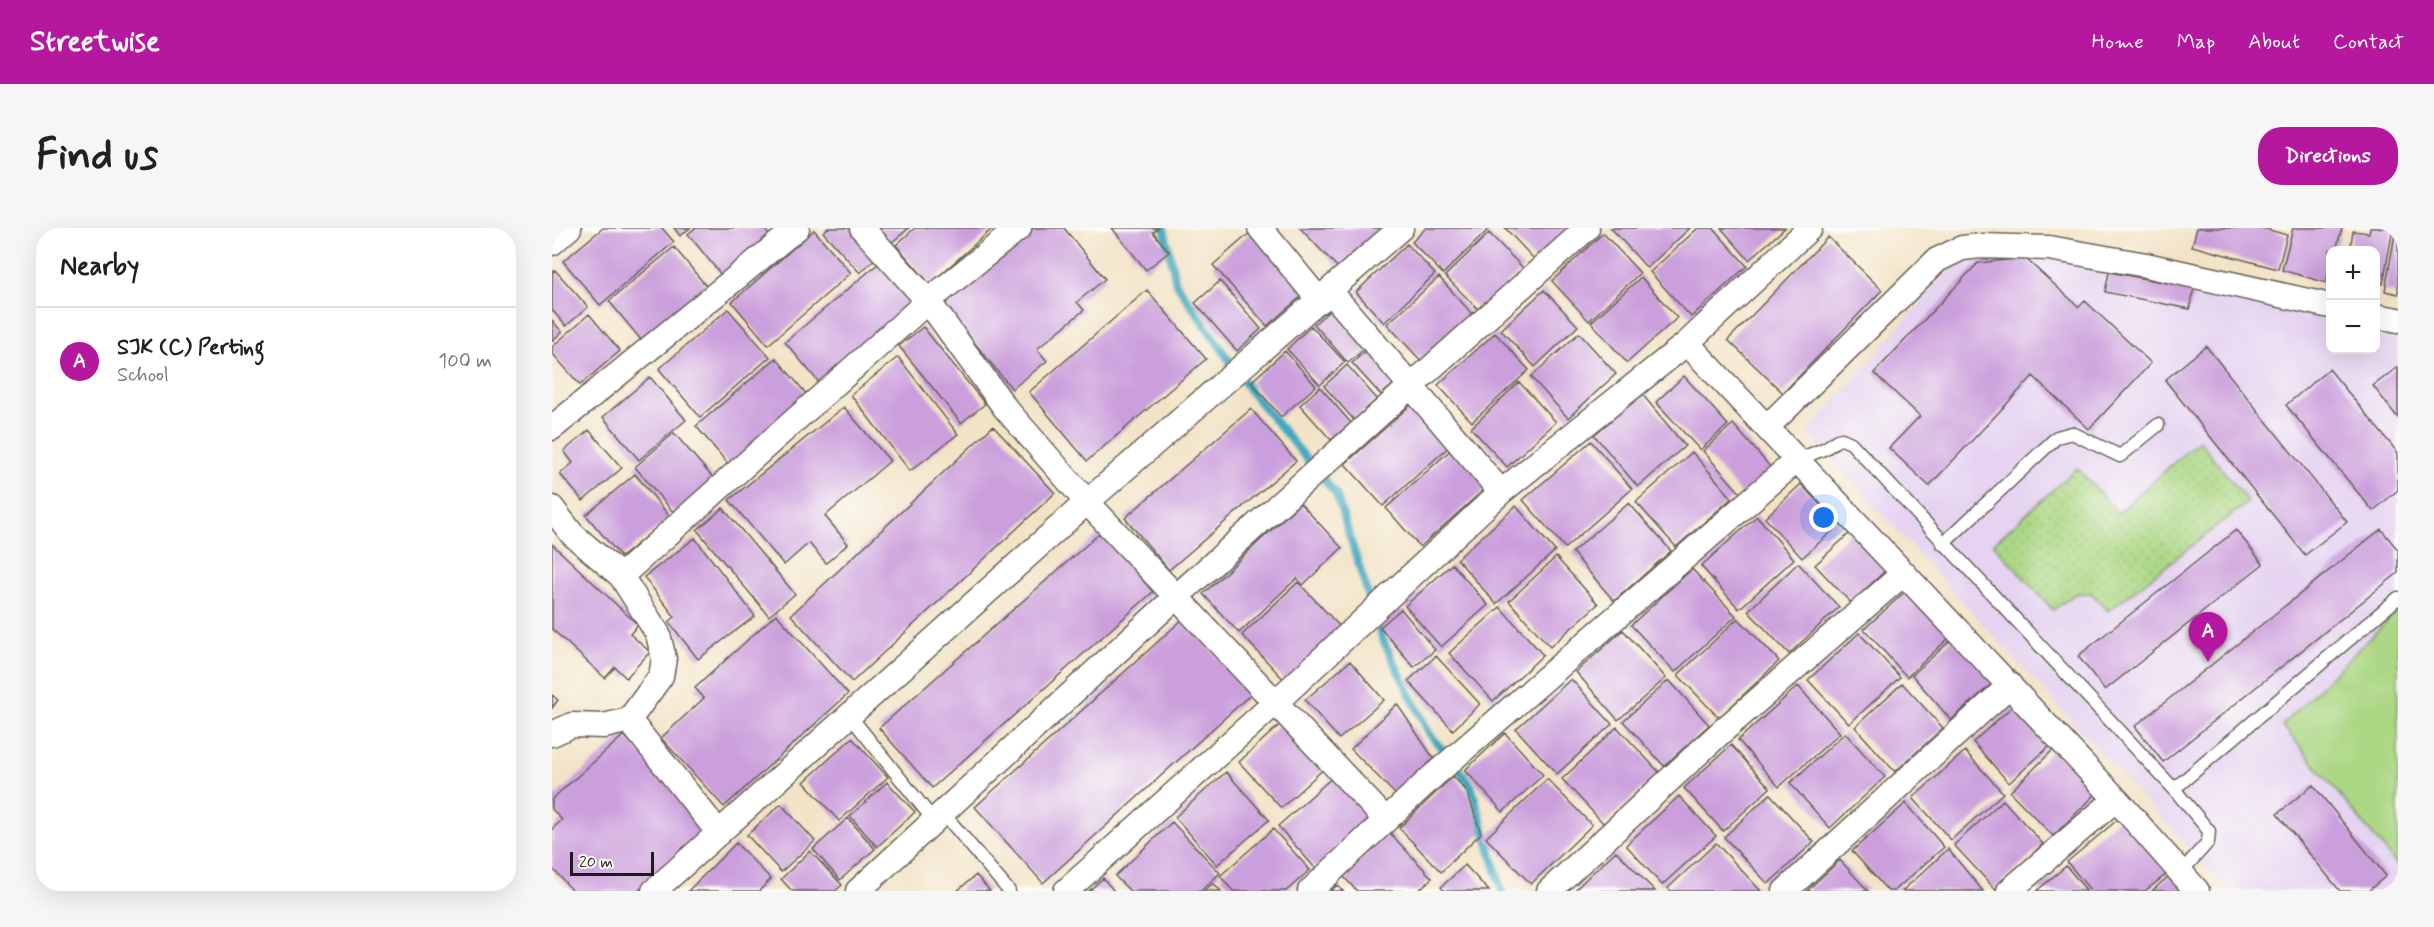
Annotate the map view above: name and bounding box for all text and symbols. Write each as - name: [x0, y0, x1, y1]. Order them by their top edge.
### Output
- text: Streetwise: [30, 24, 160, 61]
- text: Home: [2092, 28, 2144, 56]
- text: Map: [2177, 28, 2215, 56]
- text: About: [2248, 28, 2300, 56]
- text: Contact: [2333, 28, 2404, 56]
- button: Directions: [2258, 127, 2398, 185]
- text: Find us: [36, 129, 158, 184]
- map controls: [2326, 246, 2380, 354]
- button: +: [2326, 246, 2380, 300]
- text: Nearby: [60, 250, 139, 284]
- button: −: [2326, 300, 2380, 354]
- text: SJK (C) Perting: [117, 334, 265, 362]
- text: A: [73, 348, 86, 375]
- text: 100 m: [438, 348, 492, 375]
- text: School: [117, 362, 169, 389]
- your location: [1809, 503, 1838, 532]
- pin: A: [2188, 612, 2228, 662]
- scale bar: [570, 849, 654, 876]
- text: 20 m: [579, 852, 613, 873]

